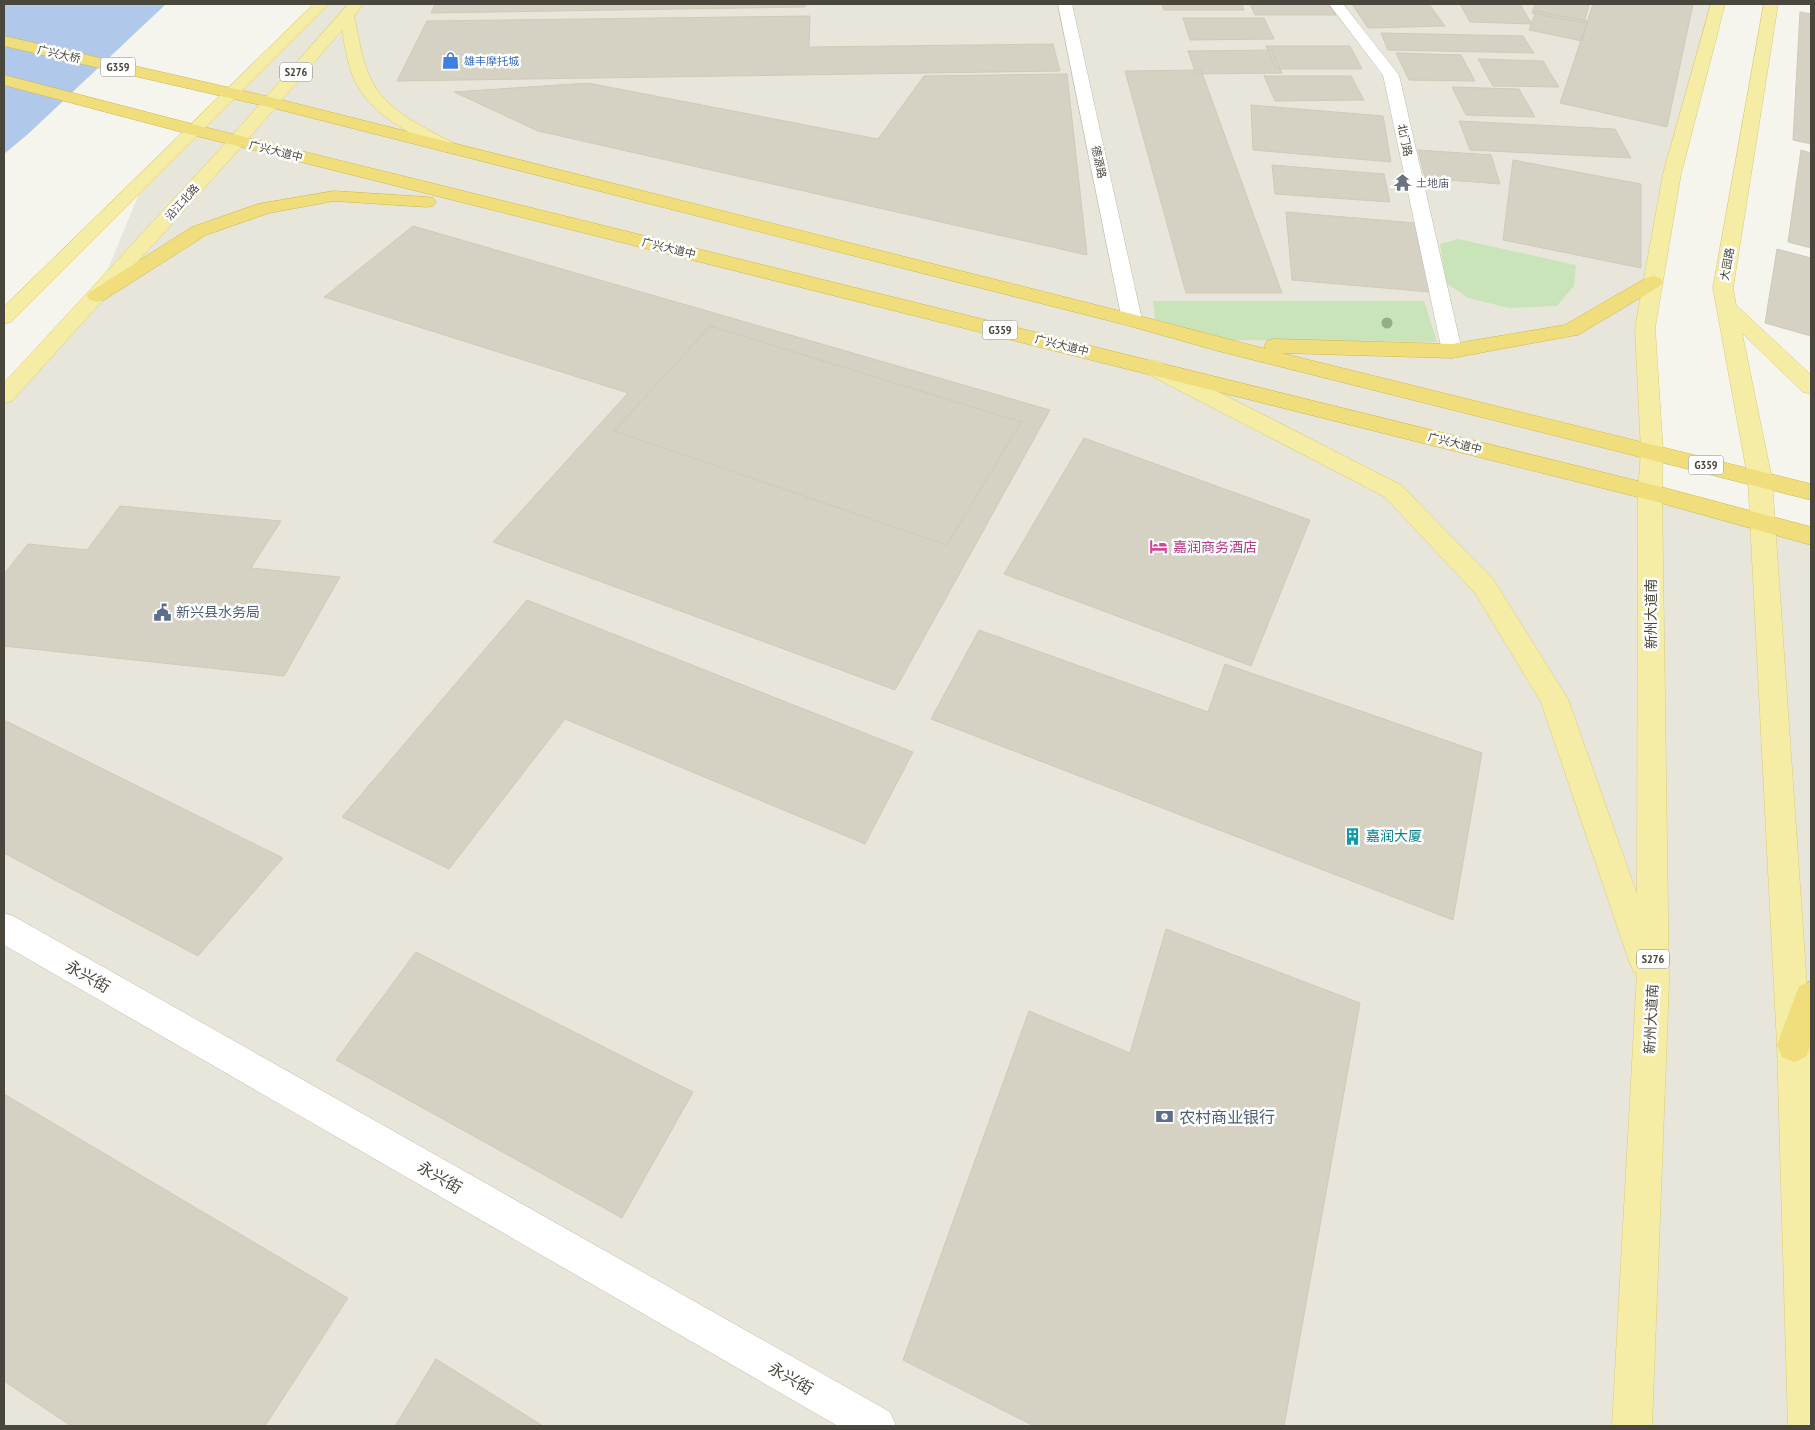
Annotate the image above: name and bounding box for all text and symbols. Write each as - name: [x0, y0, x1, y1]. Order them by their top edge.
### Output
- street label: 广兴大桥: [36, 42, 82, 66]
- shop icon: 雄丰摩托城: [440, 51, 460, 71]
- place label: 雄丰摩托城: [464, 54, 519, 68]
- road number: G359: [100, 58, 136, 76]
- road number: S276: [280, 62, 312, 82]
- street label: 北门路: [1395, 122, 1415, 158]
- street label: 广兴大道中: [248, 138, 304, 164]
- street label: 德源路: [1089, 144, 1109, 180]
- temple icon: 土地庙: [1392, 173, 1412, 193]
- place label: 土地庙: [1416, 176, 1449, 190]
- street label: 沿江北路: [162, 181, 202, 223]
- street label: 广兴大道中: [641, 235, 697, 261]
- street label: 大园路: [1717, 247, 1737, 281]
- road number: G359: [982, 320, 1018, 340]
- street label: 广兴大道中: [1034, 332, 1090, 358]
- street label: 广兴大道中: [1427, 430, 1483, 456]
- road number: G359: [1688, 456, 1724, 474]
- hotel icon: 嘉润商务酒店: [1149, 537, 1169, 557]
- place label: 嘉润商务酒店: [1173, 538, 1257, 556]
- street label: 新州大道南: [1642, 579, 1660, 649]
- public building icon: 新兴县水务局: [152, 602, 172, 622]
- place label: 新兴县水务局: [176, 603, 260, 621]
- building icon: 嘉润大厦: [1342, 826, 1362, 846]
- place label: 嘉润大厦: [1366, 827, 1422, 845]
- road number: S276: [1637, 950, 1669, 969]
- street label: 永兴街: [62, 955, 114, 997]
- street label: 新州大道南: [1640, 984, 1662, 1054]
- bank icon: 农村商业银行: [1155, 1107, 1175, 1127]
- place label: 农村商业银行: [1179, 1107, 1275, 1127]
- street label: 永兴街: [414, 1156, 466, 1198]
- street label: 永兴街: [765, 1357, 817, 1399]

